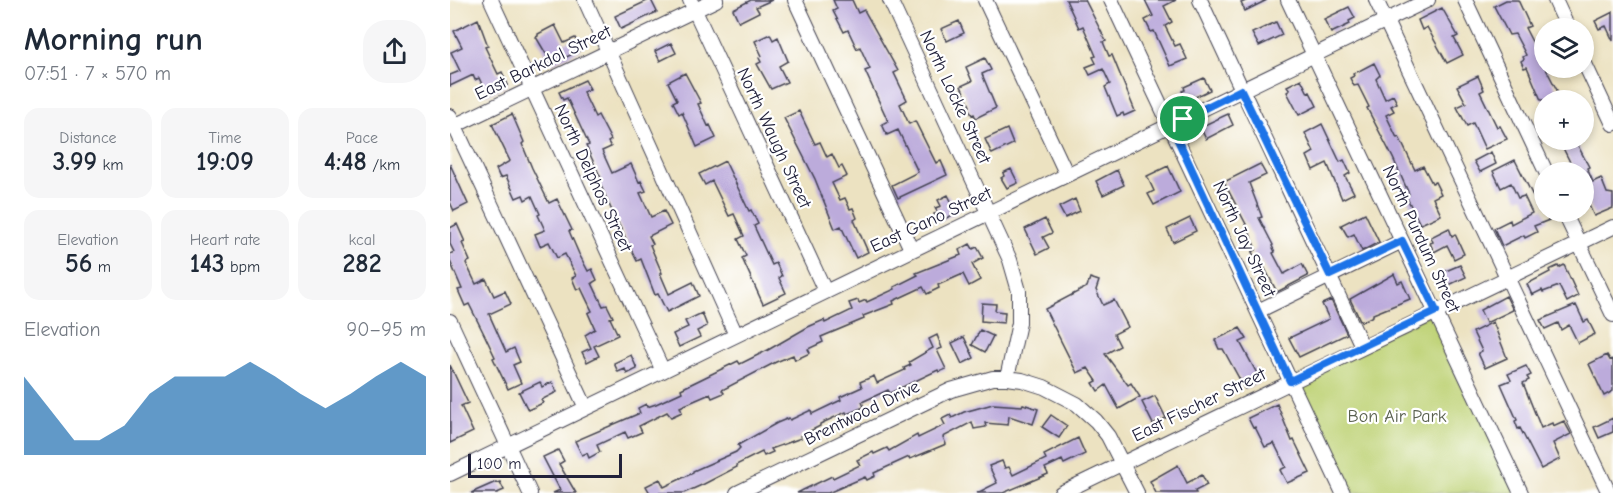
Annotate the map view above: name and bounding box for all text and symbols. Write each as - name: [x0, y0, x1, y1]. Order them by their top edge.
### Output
- map controls: [1534, 18, 1594, 222]
- button: layers: [1534, 18, 1594, 78]
- text: Morning run: [24, 20, 203, 58]
- button: share: [363, 20, 426, 83]
- street label: East Barkdol Street: [472, 21, 615, 105]
- street label: North Locke Street: [915, 27, 995, 168]
- text: 07:51 · 7 × 570 m: [24, 62, 171, 85]
- street label: North Waugh Street: [732, 64, 816, 212]
- button: +: [1534, 90, 1594, 150]
- pin: [1157, 93, 1208, 144]
- street label: North Delphos Street: [550, 101, 637, 256]
- icon: arrive: [1166, 102, 1199, 135]
- text: Distance: [59, 129, 117, 147]
- text: Time: [208, 129, 242, 147]
- text: Pace: [346, 129, 378, 147]
- text: 3.99: [52, 147, 97, 177]
- text: 19:09: [196, 147, 254, 177]
- text: 4:48: [324, 147, 367, 177]
- text: km: [97, 156, 124, 174]
- text: /km: [367, 156, 400, 174]
- street label: North Purdum Street: [1378, 162, 1465, 317]
- button: −: [1534, 162, 1594, 222]
- street label: North Jay Street: [1208, 177, 1280, 301]
- street label: East Gano Street: [867, 182, 996, 257]
- text: Elevation: [57, 231, 119, 249]
- text: Heart rate: [190, 231, 260, 249]
- text: kcal: [349, 231, 375, 249]
- text: 56: [65, 249, 92, 279]
- text: 143: [190, 249, 225, 279]
- text: 282: [342, 249, 382, 279]
- text: m: [92, 258, 111, 276]
- text: bpm: [225, 258, 260, 276]
- text: Elevation: [24, 318, 101, 341]
- text: 90–95 m: [347, 318, 426, 341]
- street label: East Fischer Street: [1129, 363, 1270, 447]
- street label: Brentwood Drive: [801, 376, 923, 450]
- park label: Bon Air Park: [1348, 406, 1447, 427]
- scale bar: [468, 451, 622, 478]
- text: 100 m: [477, 455, 521, 473]

